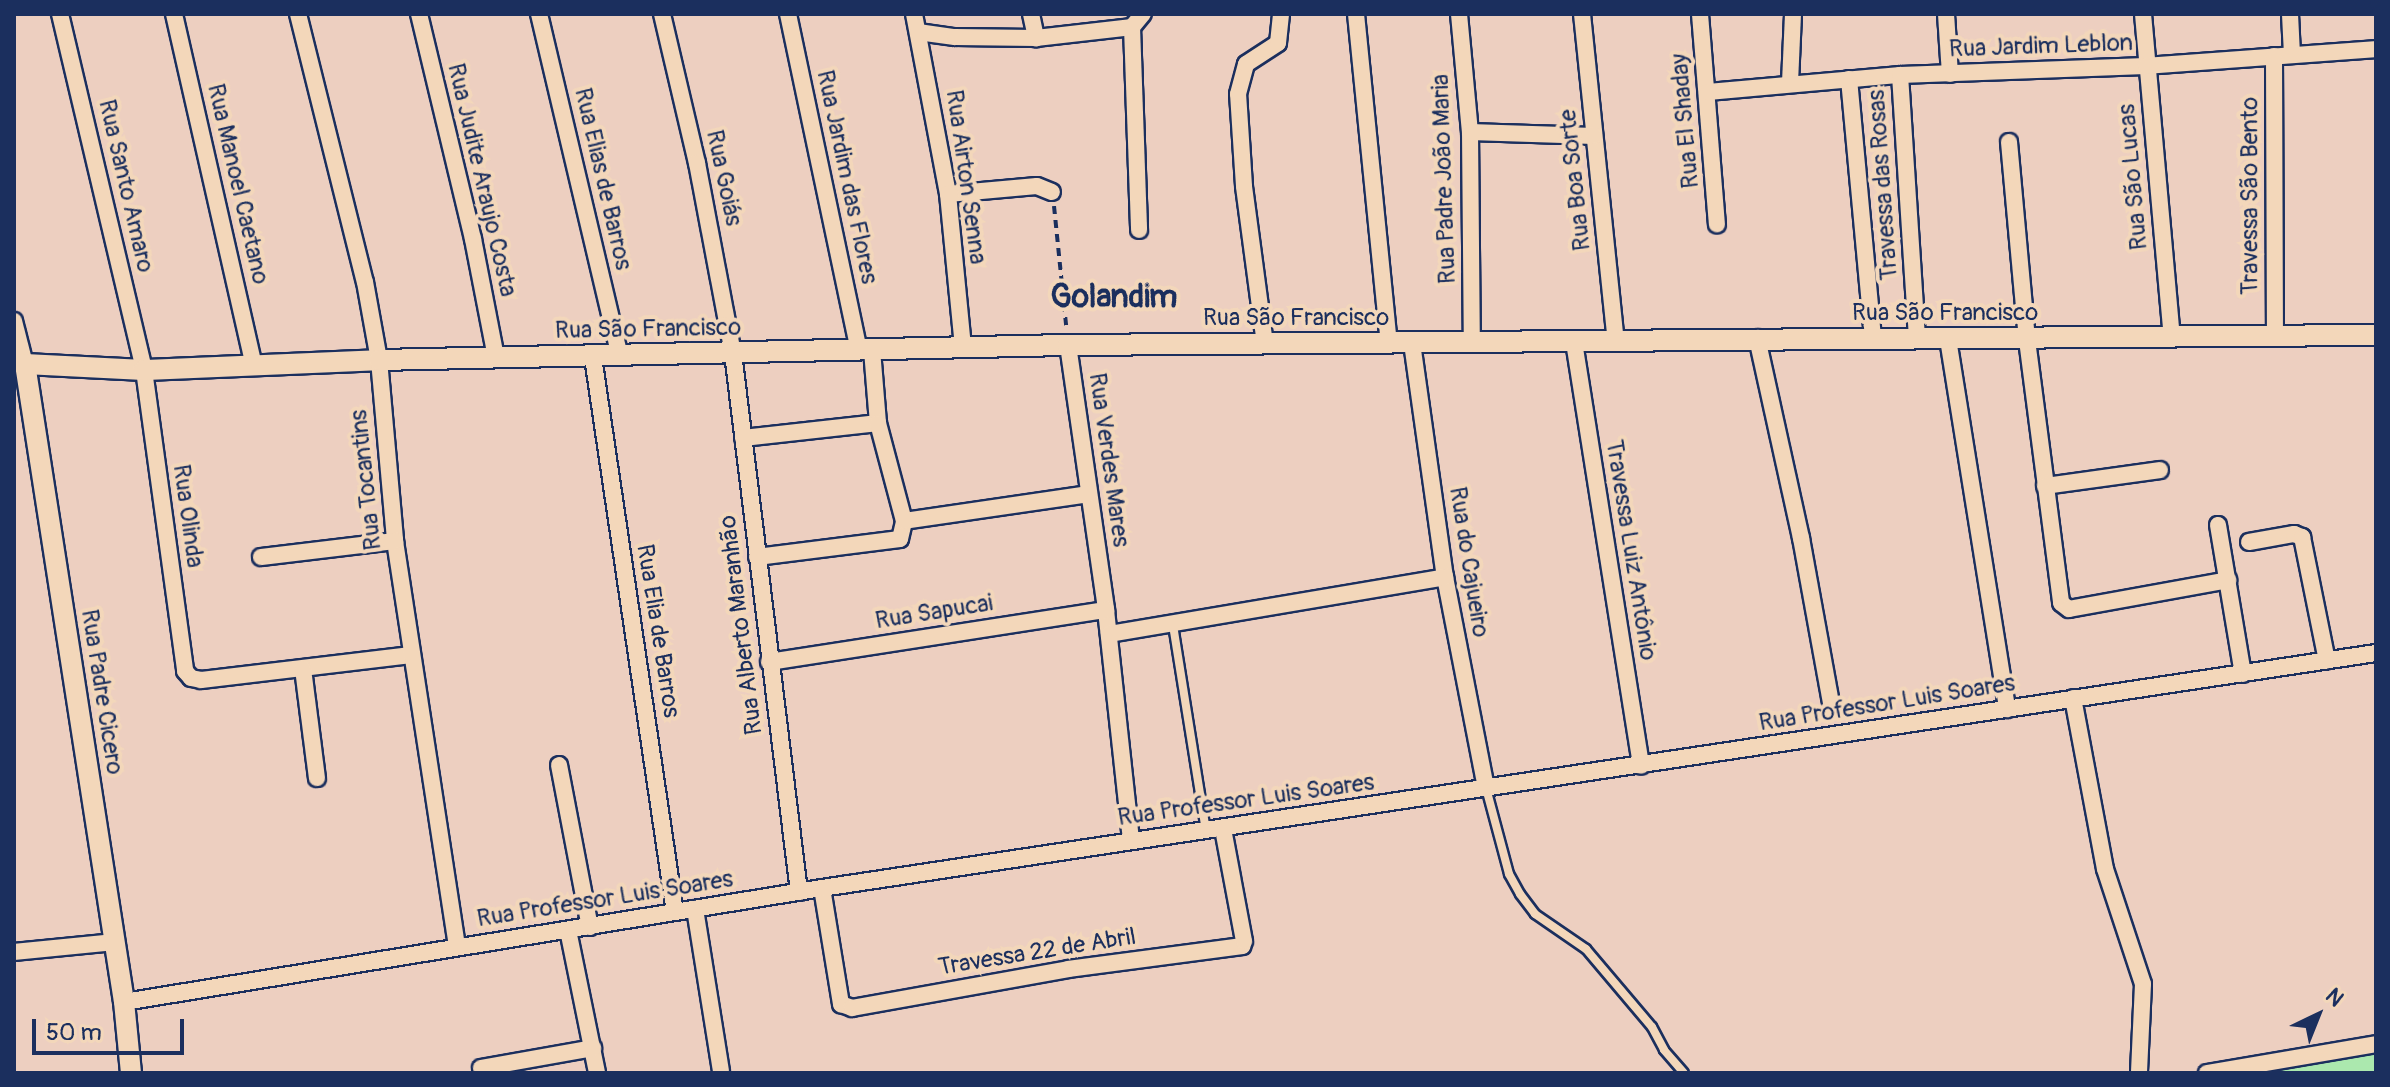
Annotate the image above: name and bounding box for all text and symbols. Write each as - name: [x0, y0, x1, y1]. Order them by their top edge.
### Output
- street label: Rua Jardim Leblon: [1948, 28, 2134, 64]
- street label: Rua El Shaday: [1665, 52, 1705, 190]
- street label: Rua Judite Araujo Costa: [441, 61, 523, 299]
- street label: Rua Jardim das Flores: [810, 68, 884, 286]
- street label: Rua Padre João Maria: [1426, 74, 1462, 284]
- street label: Rua Manoel Caetano: [201, 81, 275, 287]
- street label: Rua Elias de Barros: [568, 85, 638, 273]
- street label: Rua Airton Senna: [940, 88, 992, 266]
- street label: Travessa das Rosas: [1862, 89, 1904, 281]
- street label: Rua Santo Amaro: [92, 97, 160, 275]
- street label: Travessa São Bento: [2236, 97, 2264, 295]
- street label: Rua São Lucas: [2112, 103, 2154, 251]
- street label: Rua Boa Sorte: [1553, 108, 1597, 252]
- street label: Rua Goiás: [700, 127, 748, 229]
- district label: Golandim: [1050, 278, 1178, 316]
- street label: Rua São Francisco: [1852, 299, 2038, 327]
- street label: Rua São Francisco: [1203, 304, 1389, 332]
- street label: Rua São Francisco: [555, 313, 741, 345]
- street label: Rua Verdes Mares: [1083, 371, 1135, 549]
- street label: Rua Tocantins: [344, 408, 388, 552]
- street label: Travessa Luiz Antônio: [1599, 438, 1663, 662]
- street label: Rua Olinda: [167, 463, 209, 569]
- street label: Rua do Cajueiro: [1443, 485, 1495, 639]
- street label: Rua Alberto Maranhão: [713, 514, 769, 736]
- street label: Rua Elia de Barros: [630, 542, 686, 720]
- street label: Rua Sapucai: [873, 589, 995, 635]
- street label: Rua Padre Cicero: [75, 607, 129, 777]
- street label: Rua Professor Luis Soares: [1757, 669, 2017, 737]
- street label: Rua Professor Luis Soares: [1116, 768, 1376, 832]
- street label: Rua Professor Luis Soares: [475, 865, 735, 933]
- street label: Travessa 22 de Abril: [936, 922, 1138, 982]
- north arrow: [2278, 975, 2358, 1055]
- text: N: [2319, 982, 2349, 1013]
- scale bar: [36, 1003, 188, 1053]
- text: 50 m: [46, 1018, 102, 1047]

